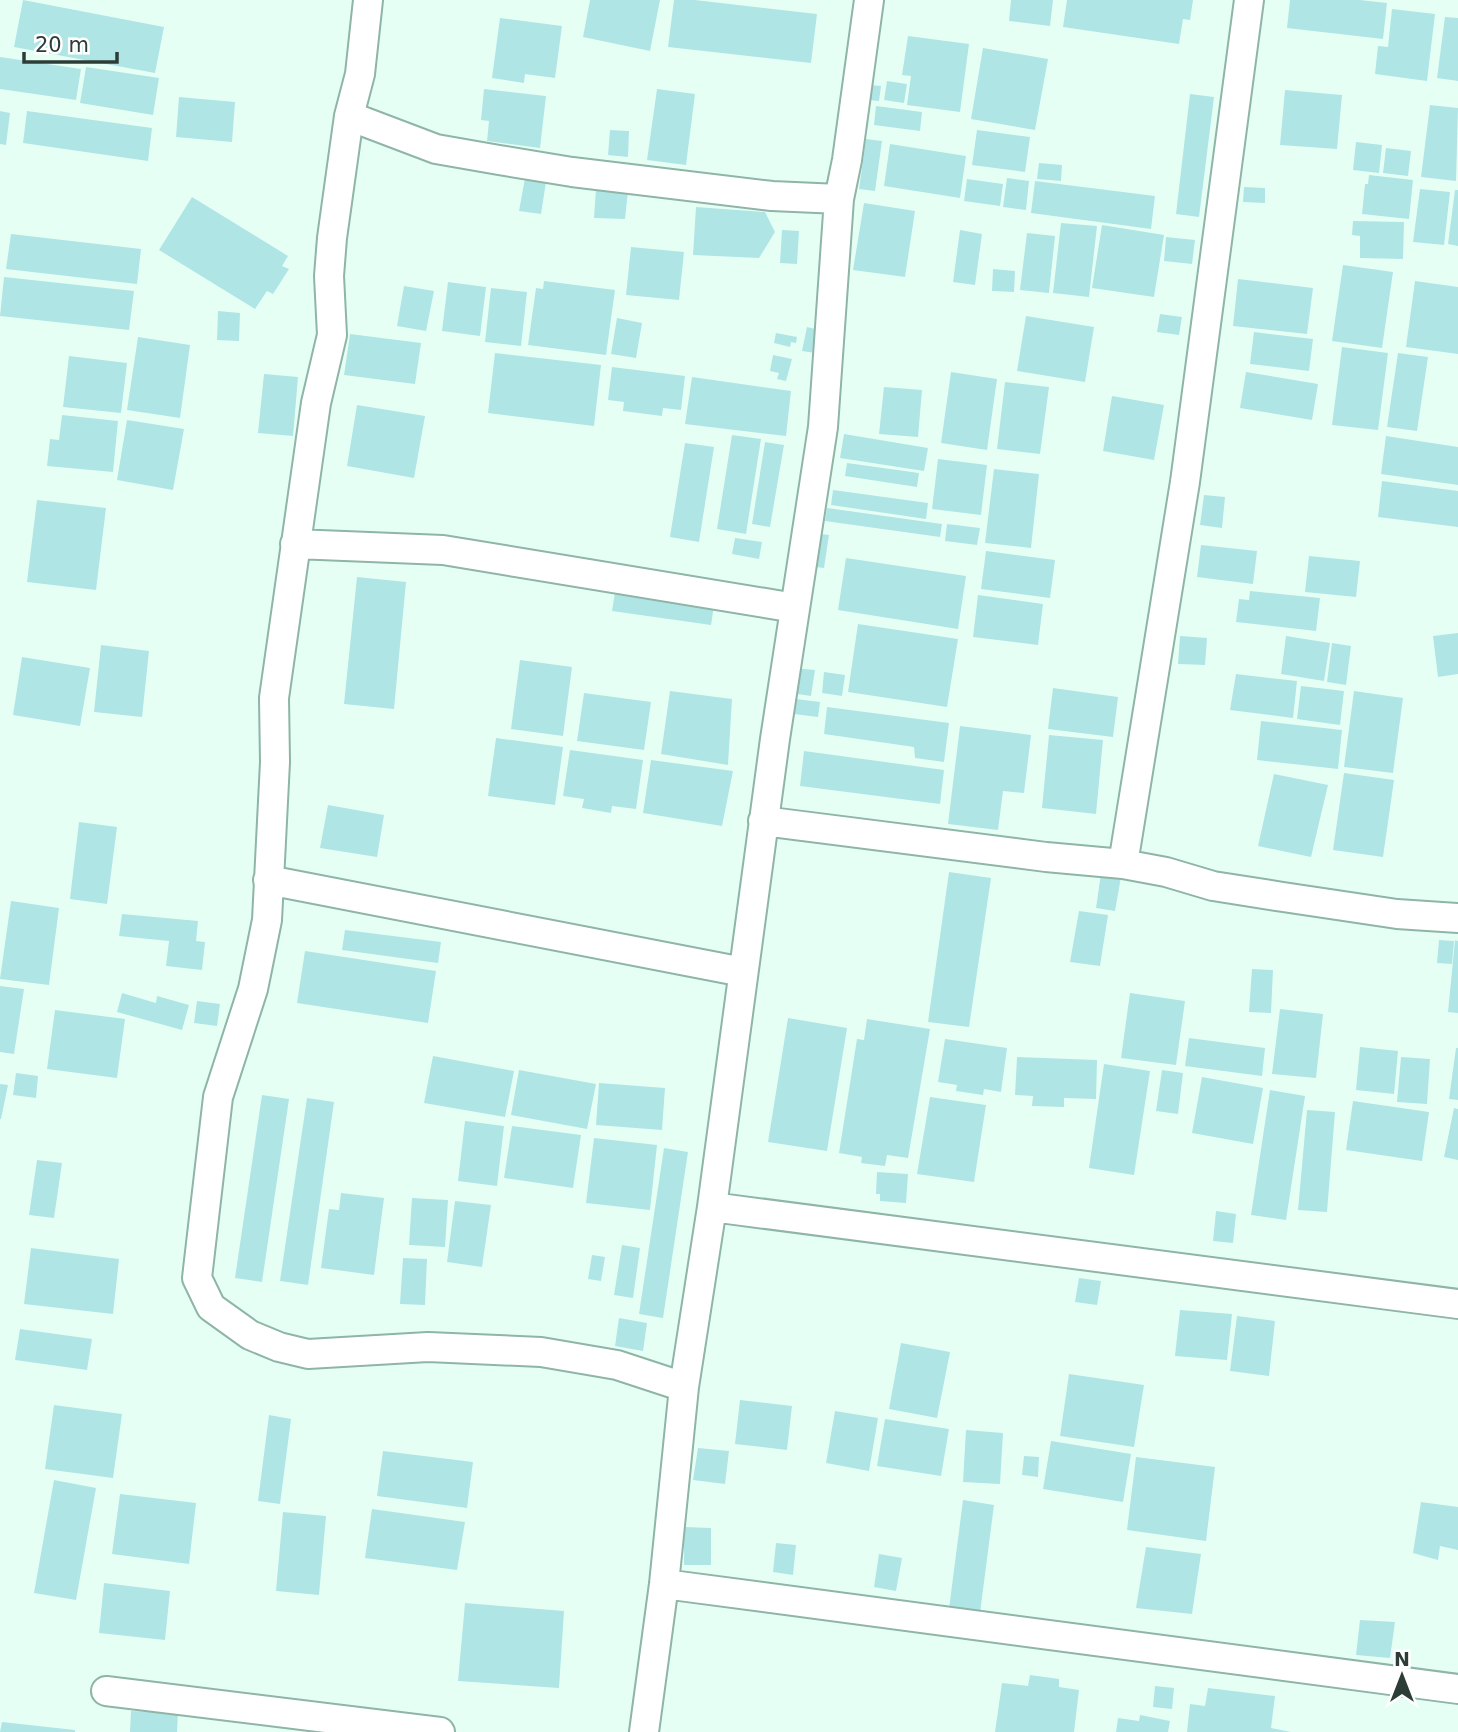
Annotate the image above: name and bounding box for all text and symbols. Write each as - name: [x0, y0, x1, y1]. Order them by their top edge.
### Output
- scale bar: [24, 21, 117, 65]
- text: 20 m: [35, 33, 89, 57]
- north arrow: [1367, 1641, 1437, 1711]
- text: N: [1394, 1648, 1410, 1670]

